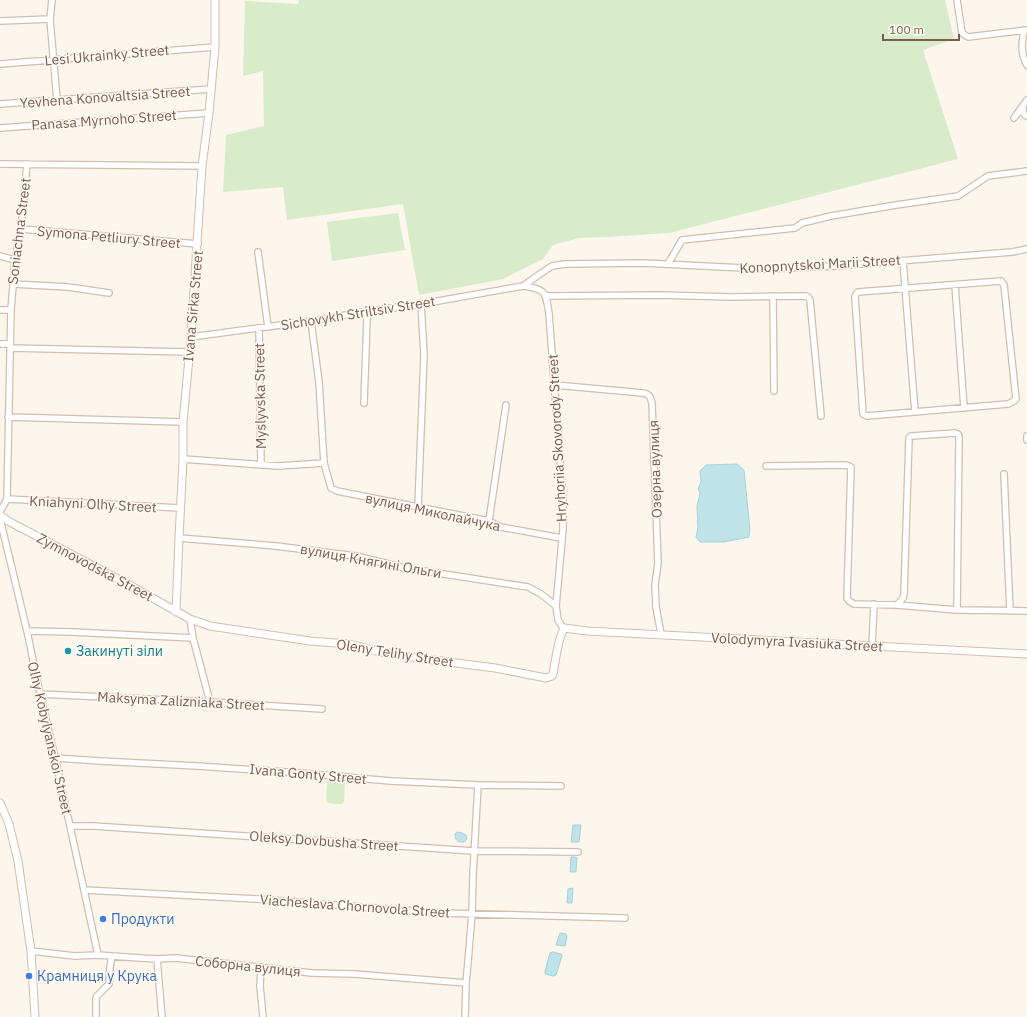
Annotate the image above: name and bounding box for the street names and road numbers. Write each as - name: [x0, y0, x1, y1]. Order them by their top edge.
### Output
- street label: Lesi Ukrainky Street: [44, 41, 170, 69]
- street label: Yevhena Konovaltsia Street: [19, 82, 191, 112]
- street label: Panasa Myrnoho Street: [31, 106, 177, 134]
- street label: Soniachna Street: [4, 177, 34, 285]
- street label: Symona Petliury Street: [37, 222, 182, 252]
- street label: Ivana Sirka Street: [179, 249, 207, 362]
- street label: Konopnytskoi Marii Street: [739, 251, 901, 277]
- street label: Sichovykh Striltsiv Street: [279, 292, 437, 334]
- street label: Myslyvska Street: [250, 343, 270, 449]
- street label: Hryhoriia Skovorody Street: [544, 353, 570, 522]
- street label: Озерна вулиця: [644, 420, 666, 518]
- street label: вулиця Миколайчука: [364, 489, 503, 535]
- street label: Kniahyni Olhy Street: [29, 492, 157, 516]
- street label: Zymnovodska Street: [34, 529, 156, 605]
- street label: вулиця Княгині Ольги: [299, 540, 443, 582]
- street label: Volodymyra Ivasiuka Street: [711, 629, 884, 655]
- street label: Oleny Telihy Street: [335, 635, 455, 671]
- street label: Olhy Kobylyanskoi Street: [24, 660, 76, 816]
- street label: Maksyma Zalizniaka Street: [97, 688, 265, 714]
- street label: Ivana Gonty Street: [249, 760, 367, 788]
- street label: Oleksy Dovbusha Street: [249, 827, 399, 855]
- street label: Viacheslava Chornovola Street: [259, 890, 451, 922]
- street label: Соборна вулиця: [194, 952, 302, 980]

